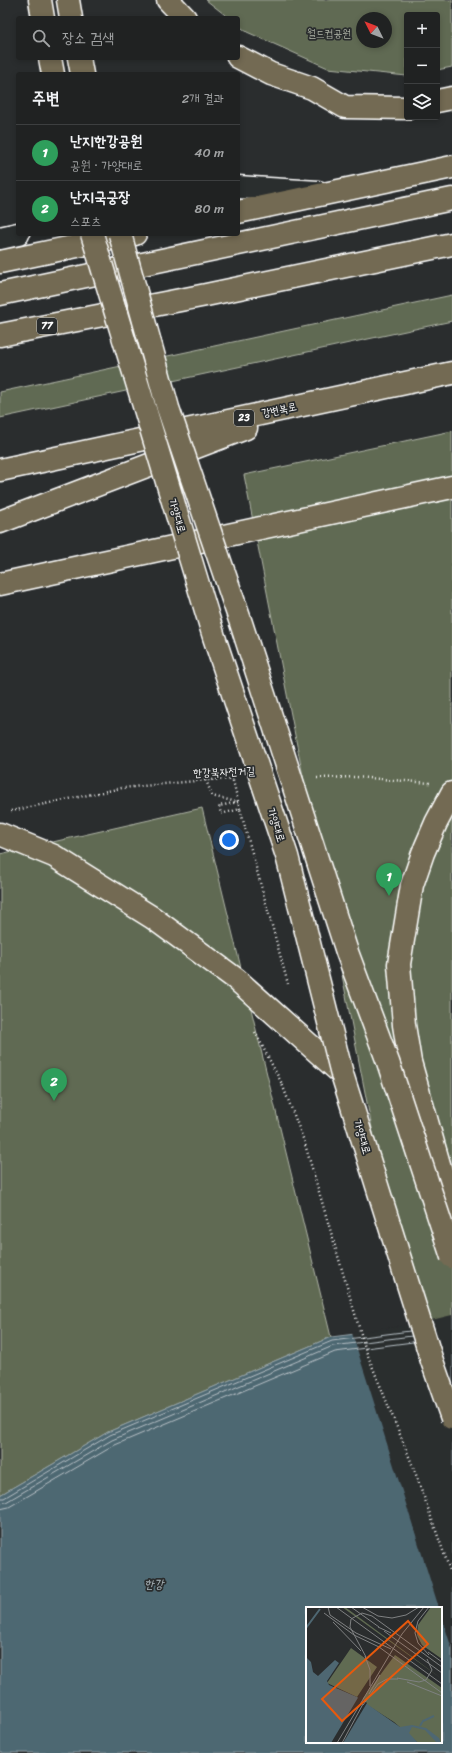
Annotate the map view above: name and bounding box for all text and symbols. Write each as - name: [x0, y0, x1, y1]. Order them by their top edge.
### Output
- north arrow: [356, 12, 392, 48]
- map controls: [404, 12, 440, 120]
- button: +: [404, 12, 440, 48]
- search box: [16, 16, 240, 60]
- park label: 월드컵공원: [307, 24, 351, 43]
- text: 장소 검색: [62, 25, 114, 51]
- icon: search: [30, 27, 52, 49]
- button: −: [404, 48, 440, 84]
- text: 주변: [32, 83, 59, 113]
- button: layers: [404, 84, 440, 120]
- text: 2개 결과: [182, 87, 224, 110]
- text: 난지한강공원: [70, 128, 142, 154]
- text: 1: [42, 141, 48, 164]
- text: 40 m: [194, 141, 224, 164]
- text: 공원 · 가양대로: [70, 154, 143, 177]
- text: 난지국궁장: [70, 184, 130, 210]
- text: 2: [41, 197, 49, 220]
- text: 80 m: [195, 197, 224, 220]
- text: 스포츠: [70, 210, 101, 233]
- road number: 77: [37, 318, 57, 334]
- street label: 강변북로: [260, 397, 298, 423]
- road number: 23: [234, 410, 254, 426]
- street label: 가양대로: [163, 496, 191, 536]
- street label: 한강북자전거길: [193, 761, 255, 783]
- street label: 가양대로: [261, 805, 291, 845]
- your location: [219, 830, 239, 850]
- pin: 1: [376, 863, 402, 896]
- pin: 2: [41, 1068, 67, 1101]
- street label: 가양대로: [348, 1117, 376, 1157]
- water label: 한강: [144, 1573, 165, 1595]
- inset map: [306, 1607, 442, 1743]

